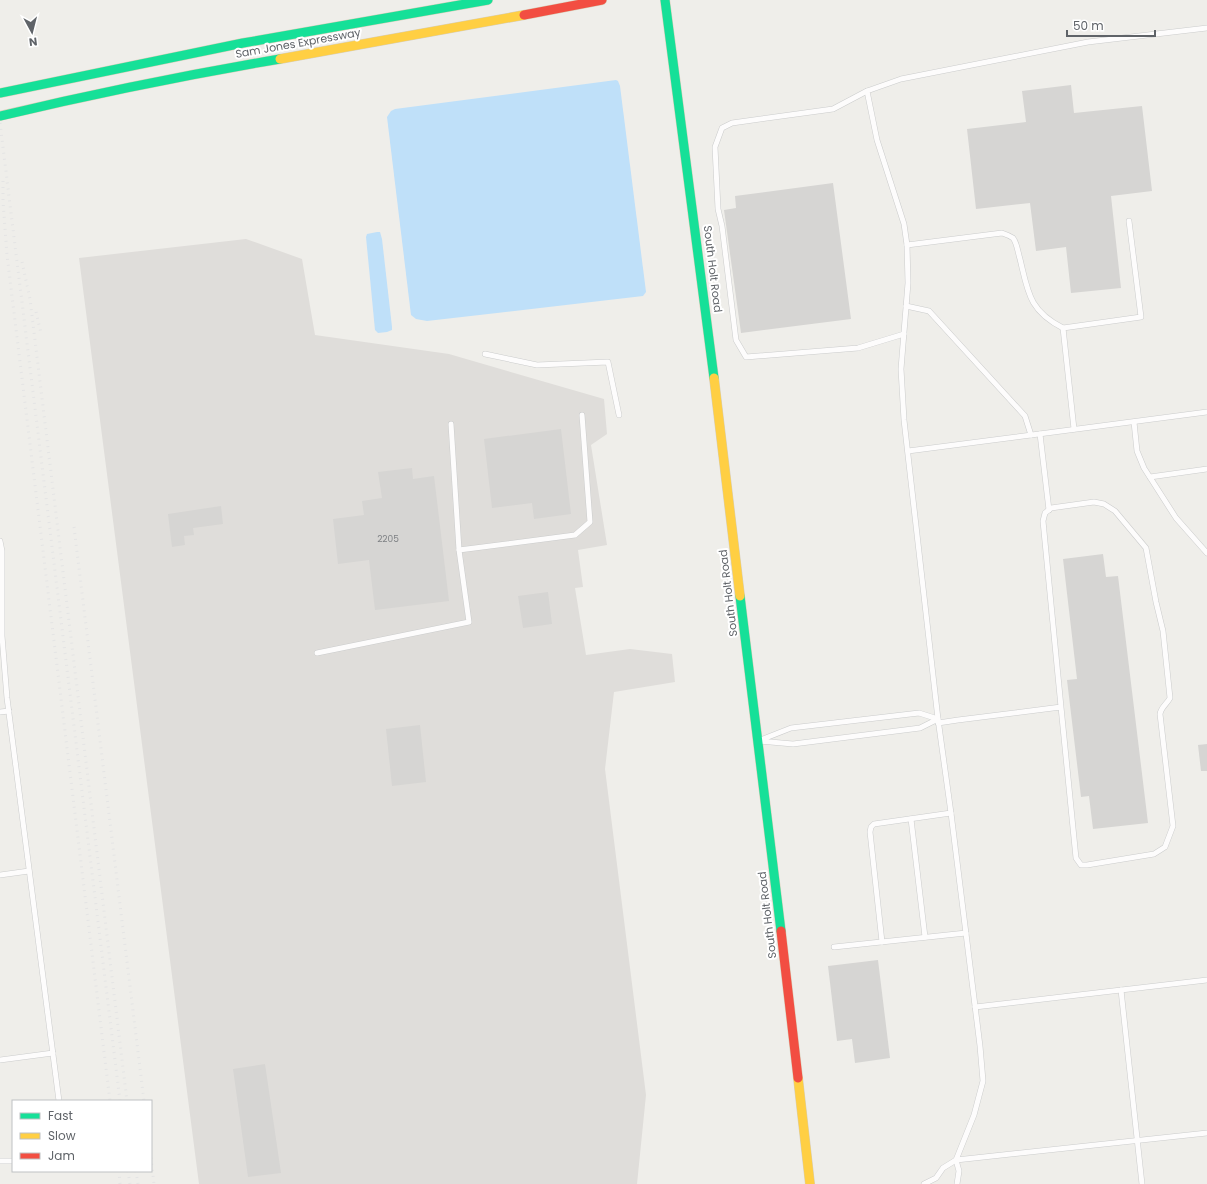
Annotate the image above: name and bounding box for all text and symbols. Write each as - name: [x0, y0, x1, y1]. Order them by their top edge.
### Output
- north arrow: [12, 12, 52, 52]
- scale bar: [1067, 12, 1155, 38]
- text: 50 m: [1073, 17, 1104, 34]
- street label: Sam Jones Expressway: [234, 24, 363, 62]
- text: N: [28, 33, 38, 50]
- street label: South Holt Road: [700, 225, 726, 313]
- house number: 2205: [377, 533, 399, 545]
- street label: South Holt Road: [715, 549, 741, 637]
- street label: South Holt Road: [754, 871, 780, 959]
- legend: [12, 1100, 152, 1172]
- text: Fast: [48, 1107, 73, 1124]
- text: Slow: [48, 1127, 76, 1144]
- text: Jam: [48, 1147, 75, 1164]

